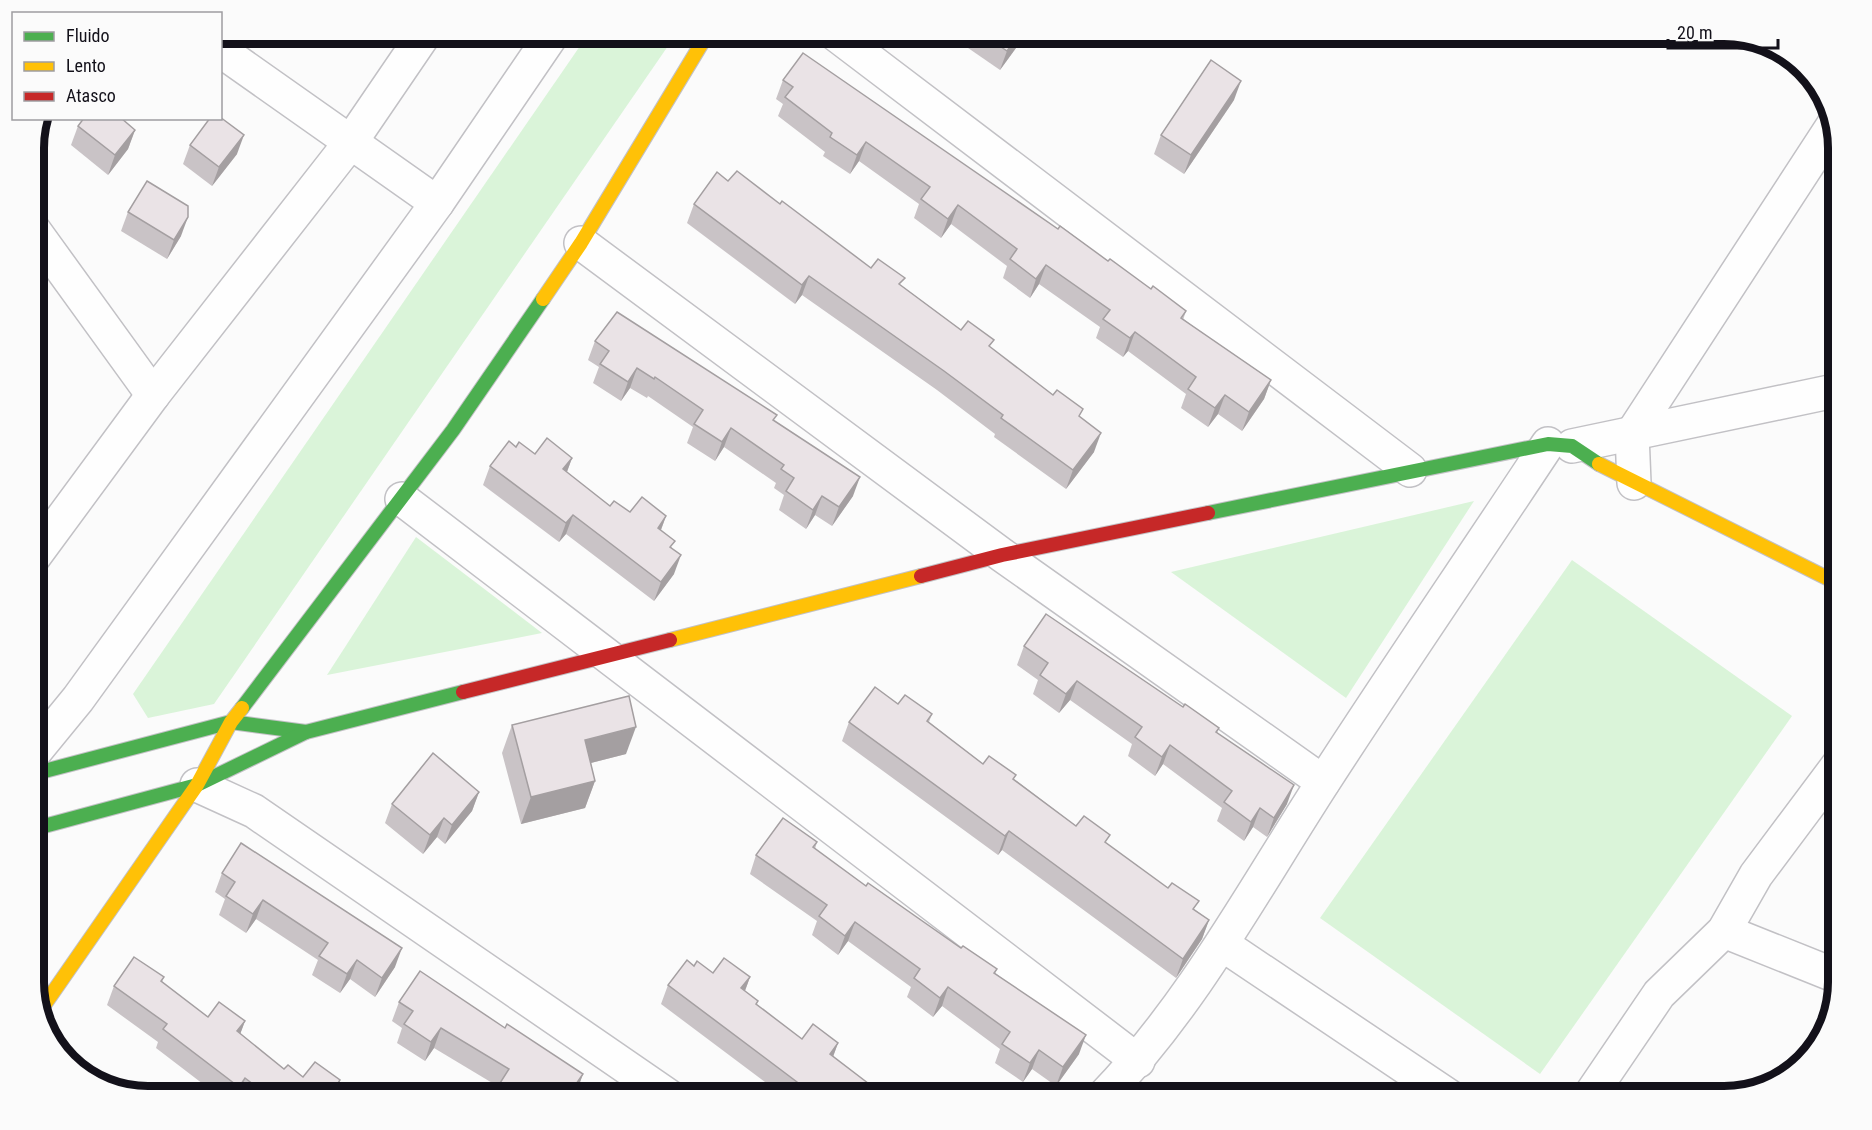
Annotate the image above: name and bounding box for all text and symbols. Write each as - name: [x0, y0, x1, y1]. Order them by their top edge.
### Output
- legend: [12, 12, 222, 120]
- scale bar: [1668, 12, 1778, 50]
- text: 20 m: [1677, 22, 1712, 43]
- text: Fluido: [66, 25, 110, 46]
- text: Lento: [66, 55, 106, 76]
- text: Atasco: [66, 85, 116, 106]

